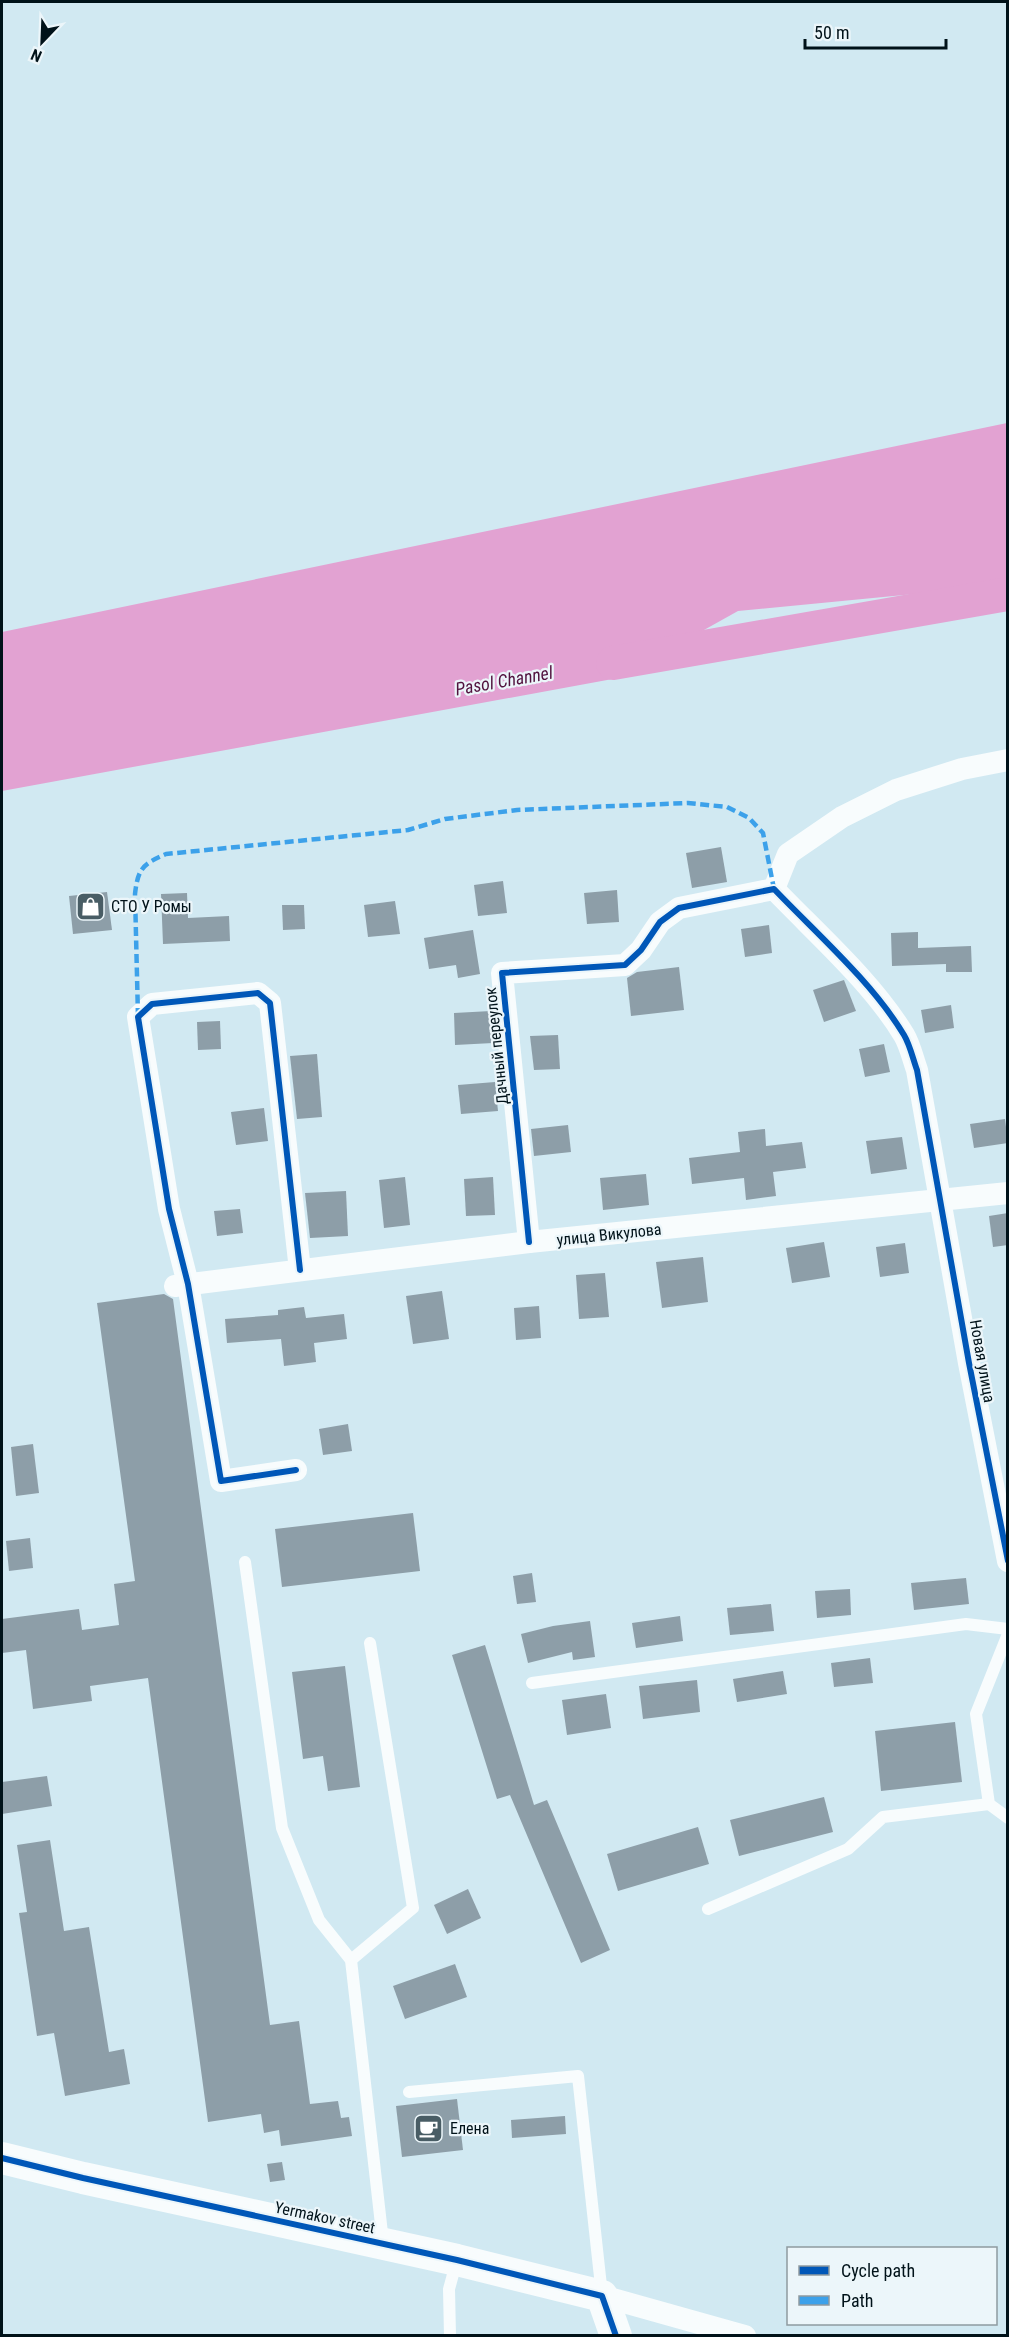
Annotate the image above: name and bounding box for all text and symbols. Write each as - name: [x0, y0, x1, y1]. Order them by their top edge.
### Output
- north arrow: [12, 12, 72, 72]
- scale bar: [805, 12, 946, 50]
- text: 50 m: [814, 22, 849, 43]
- text: N: [28, 45, 45, 66]
- water label: Pasol Channel: [454, 661, 555, 699]
- shop icon: СТО У Ромы: [74, 890, 106, 922]
- place label: СТО У Ромы: [111, 897, 192, 916]
- street label: Дачный переулок: [481, 986, 512, 1106]
- street label: улица Викулова: [556, 1220, 662, 1249]
- street label: Новая улица: [966, 1318, 999, 1404]
- cafe icon: Елена: [413, 2112, 445, 2144]
- place label: Елена: [450, 2119, 489, 2138]
- street label: Yermakov street: [273, 2198, 377, 2237]
- legend: [787, 2247, 997, 2325]
- text: Cycle path: [841, 2260, 915, 2281]
- text: Path: [841, 2290, 874, 2311]

